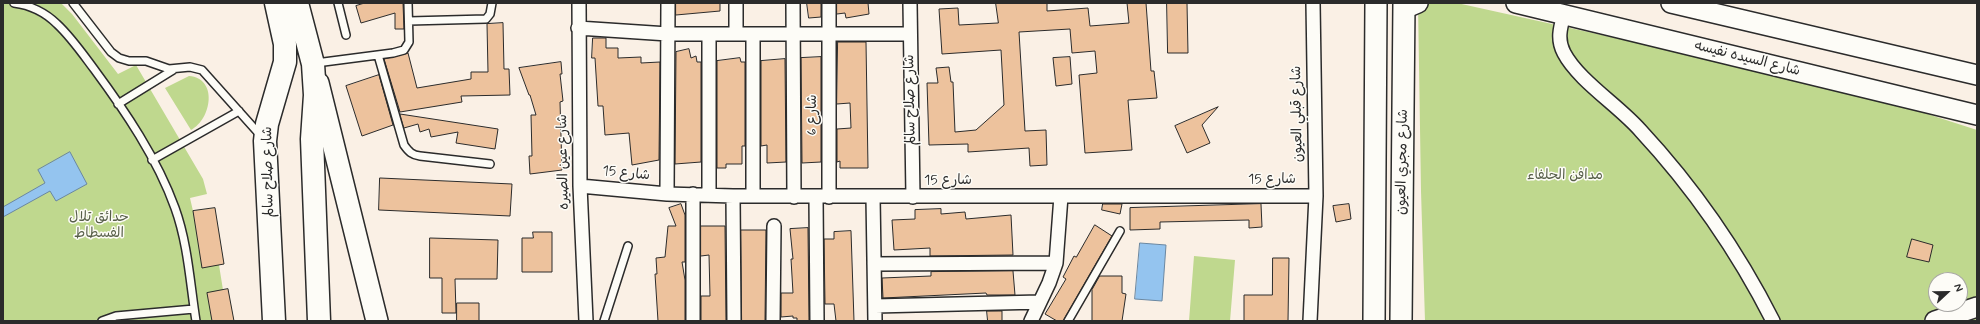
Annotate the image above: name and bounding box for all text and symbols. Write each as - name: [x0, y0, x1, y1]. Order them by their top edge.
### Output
- street label: شارع السيده نفيسه: [1692, 38, 1802, 80]
- street label: شارع صلاح سالم: [902, 54, 920, 146]
- street label: شارع قبلي العيون: [1289, 66, 1307, 162]
- street label: شارع 6: [805, 94, 821, 136]
- street label: شارع مجري العيون: [1394, 109, 1412, 215]
- street label: شارع عين الصيره: [555, 114, 573, 210]
- street label: شارع صلاح سالم: [260, 126, 278, 218]
- street label: شارع 15: [601, 163, 651, 185]
- park label: مدافن الحلفاء: [1527, 168, 1603, 184]
- street label: شارع 15: [1248, 172, 1296, 188]
- street label: شارع 15: [924, 173, 972, 189]
- park label: حدائق تلال الفسطاط: [69, 210, 129, 242]
- north arrow: [1928, 272, 1968, 312]
- text: N: [1950, 282, 1966, 294]

